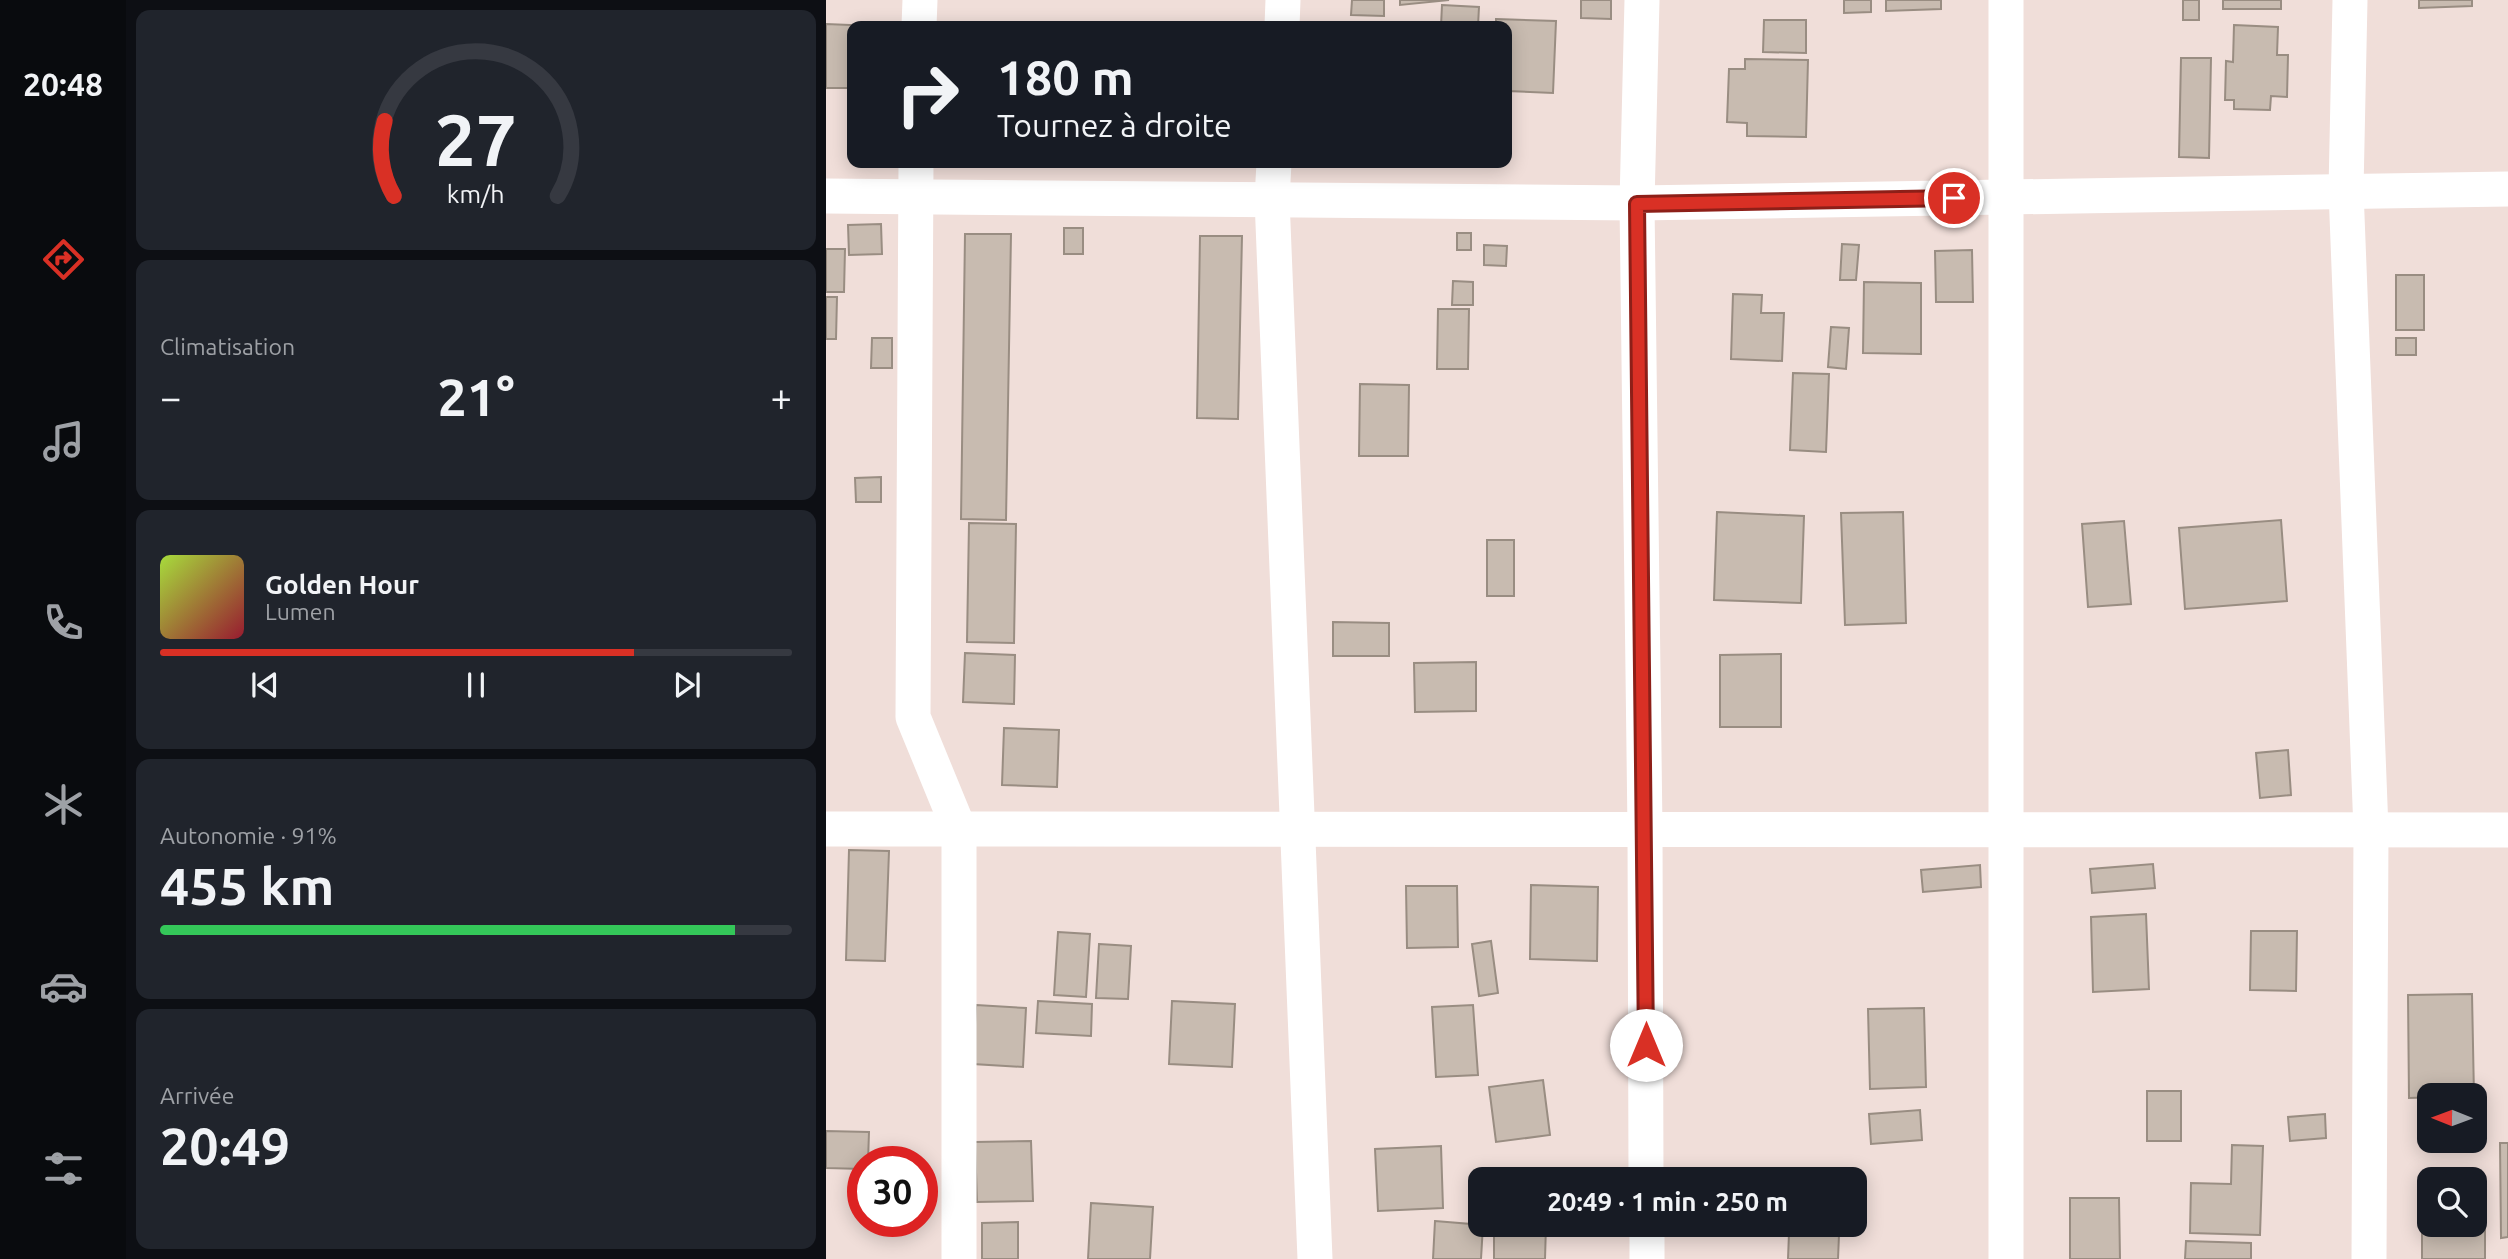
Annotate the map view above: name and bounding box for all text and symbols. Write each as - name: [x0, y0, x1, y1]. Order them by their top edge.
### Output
- icon: right: [882, 49, 973, 140]
- text: 180 m: [997, 49, 1134, 104]
- text: 20:48: [23, 66, 103, 102]
- text: 27: [435, 98, 517, 180]
- text: Tournez à droite: [997, 107, 1232, 143]
- pin: [1924, 168, 1984, 228]
- icon: arrive: [1935, 179, 1973, 217]
- text: km/h: [447, 180, 505, 208]
- icon: directions: [39, 235, 88, 284]
- text: Climatisation: [160, 334, 295, 359]
- text: 21°: [437, 368, 515, 426]
- text: −: [160, 376, 181, 418]
- text: +: [771, 376, 792, 418]
- icon: music: [39, 417, 88, 466]
- text: Golden Hour: [265, 570, 419, 599]
- icon: phone: [39, 598, 88, 647]
- text: Lumen: [265, 599, 336, 624]
- icon: previous: [246, 666, 284, 704]
- icon: pause: [457, 666, 495, 704]
- icon: next: [668, 666, 706, 704]
- icon: climate: [39, 780, 88, 829]
- text: Autonomie · 91%: [160, 823, 337, 848]
- text: 455 km: [160, 857, 334, 915]
- icon: car: [39, 962, 88, 1011]
- position arrow: [1609, 1008, 1683, 1082]
- text: Arrivée: [160, 1083, 235, 1108]
- north arrow: [2417, 1083, 2487, 1153]
- map controls: [2417, 1083, 2487, 1237]
- text: 20:49: [160, 1117, 290, 1175]
- icon: filters: [39, 1144, 88, 1193]
- speed limit sign: 30: [847, 1146, 938, 1237]
- button: search: [2417, 1167, 2487, 1237]
- text: 20:49 · 1 min · 250 m: [1547, 1187, 1788, 1216]

